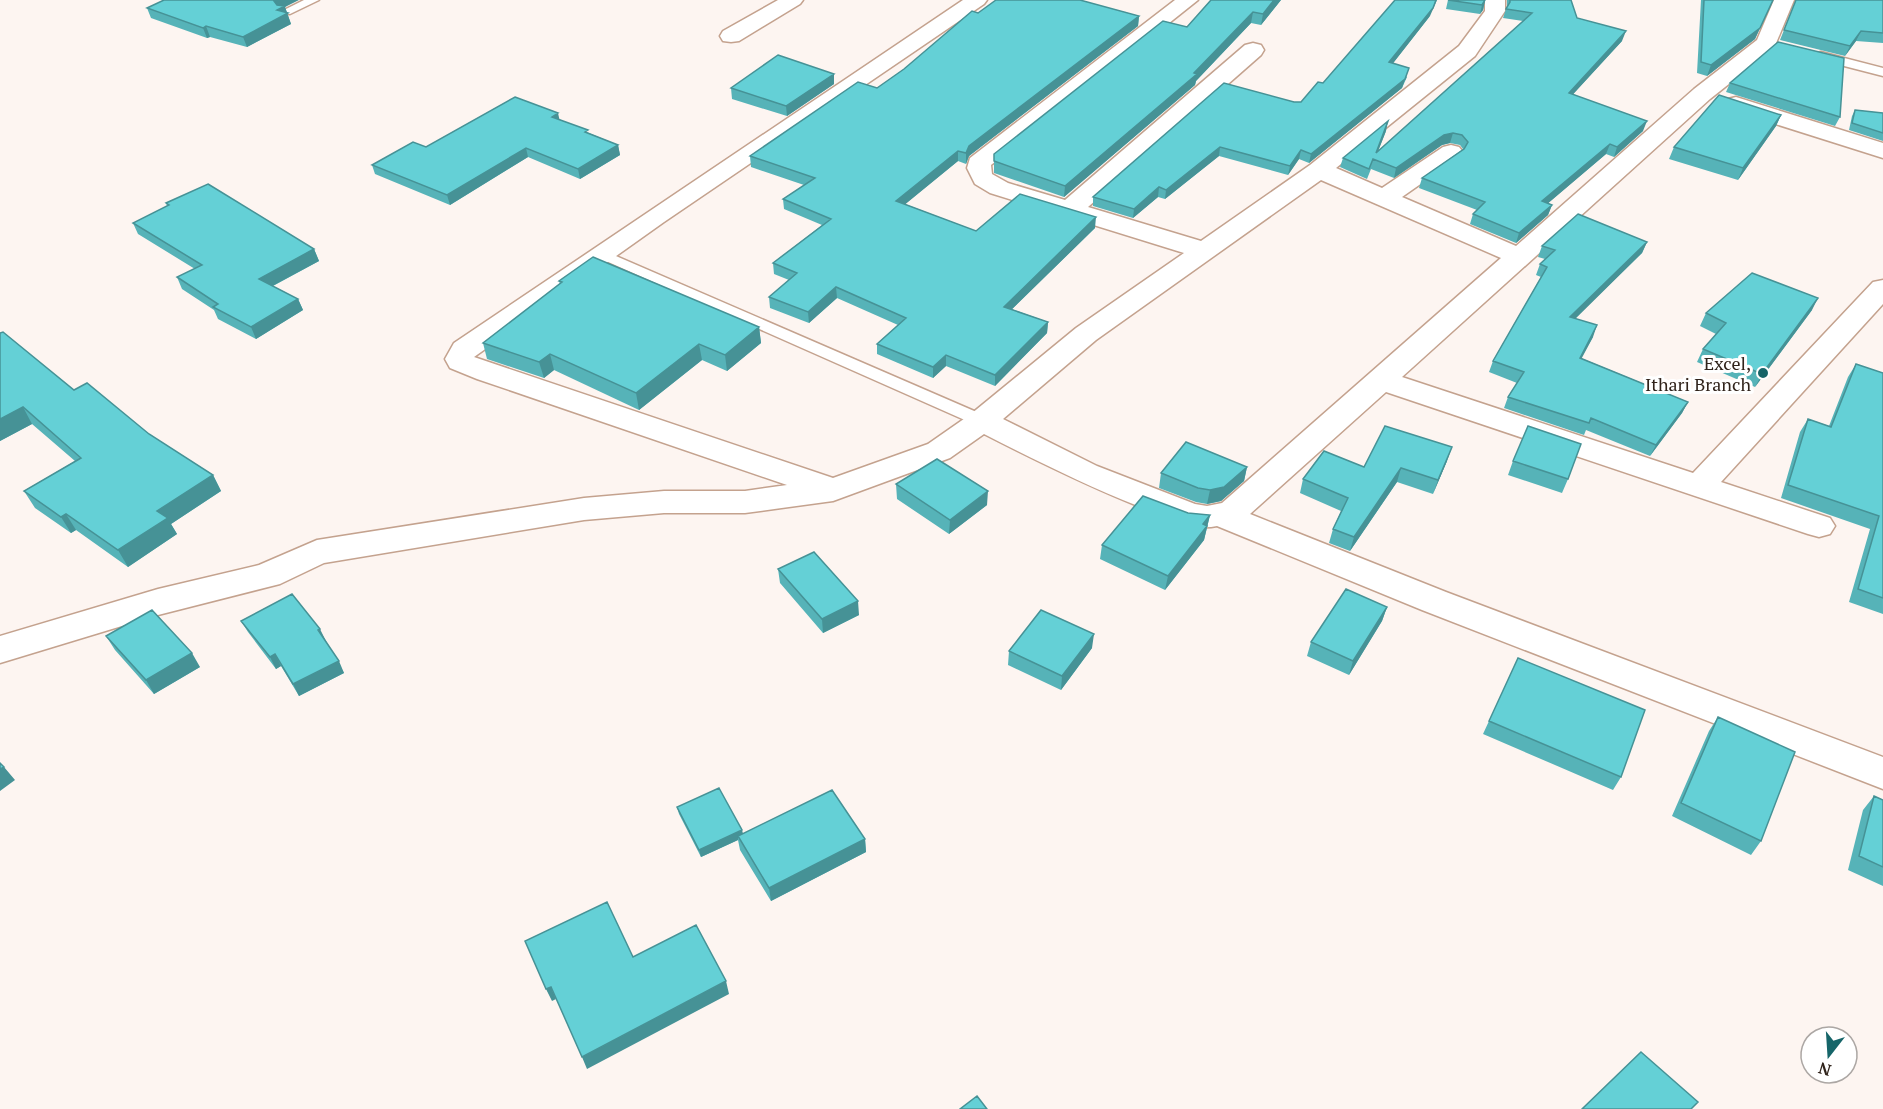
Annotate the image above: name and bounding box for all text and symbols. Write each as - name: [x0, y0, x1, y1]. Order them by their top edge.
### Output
- place label: Excel, Ithari Branch: [1645, 351, 1751, 396]
- marker: Excel, Ithari Branch: [1756, 366, 1770, 380]
- north arrow: [1799, 1025, 1859, 1085]
- text: N: [1816, 1057, 1834, 1082]

